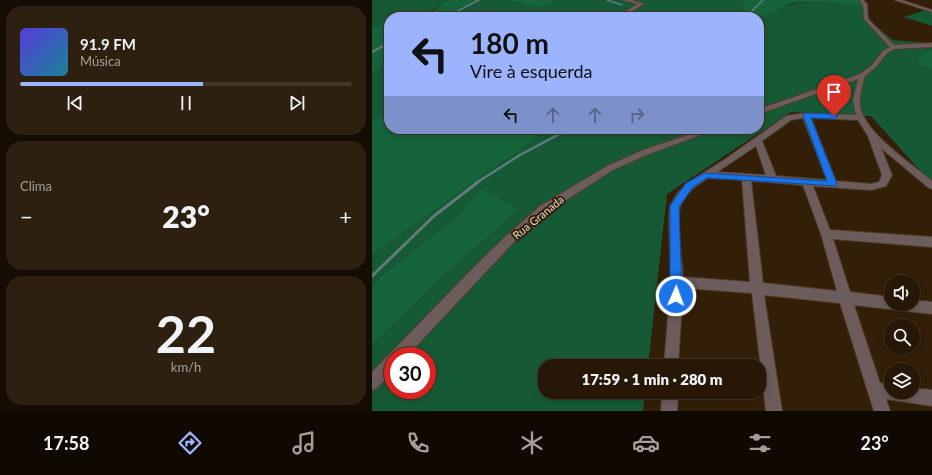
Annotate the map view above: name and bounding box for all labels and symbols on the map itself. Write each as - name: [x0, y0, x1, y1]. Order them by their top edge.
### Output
- pin: [817, 75, 851, 116]
- street label: Rua Granada: [510, 193, 566, 241]
- position arrow: [655, 275, 697, 317]
- speed limit sign: 30: [384, 347, 436, 399]

